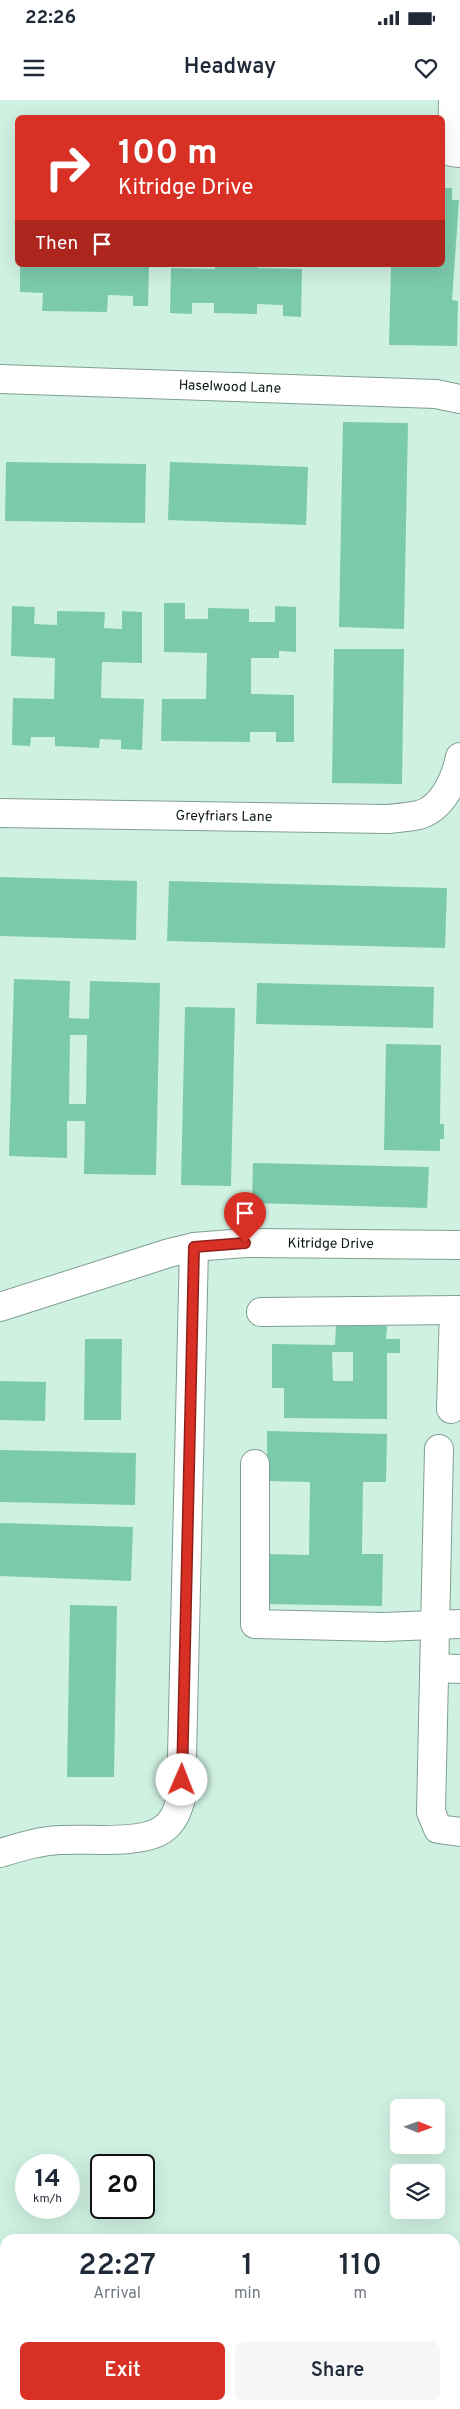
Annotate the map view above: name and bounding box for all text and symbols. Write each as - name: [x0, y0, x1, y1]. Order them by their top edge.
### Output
- text: 22:26: [25, 6, 76, 30]
- icon: menu: [20, 54, 48, 82]
- text: Headway: [184, 54, 276, 81]
- icon: heart: [412, 54, 440, 82]
- text: 100 m: [118, 132, 218, 176]
- icon: right: [35, 135, 100, 200]
- text: Kitridge Drive: [118, 175, 253, 202]
- icon: arrive: [88, 230, 116, 258]
- text: Then: [35, 232, 78, 256]
- street label: Haselwood Lane: [178, 377, 281, 397]
- street label: Greyfriars Lane: [175, 807, 272, 826]
- pin: [224, 1192, 266, 1243]
- icon: arrive: [231, 1199, 259, 1227]
- street label: Kitridge Drive: [288, 1235, 374, 1253]
- position arrow: [155, 1753, 207, 1805]
- north arrow: [390, 2099, 445, 2154]
- map controls: [390, 2099, 445, 2219]
- speed limit sign: 20: [90, 2154, 155, 2219]
- text: 14: [34, 2164, 61, 2196]
- button: layers: [390, 2164, 445, 2219]
- text: km/h: [33, 2191, 62, 2207]
- text: 22:27: [78, 2248, 156, 2285]
- text: 1: [241, 2248, 253, 2285]
- text: 110: [339, 2248, 382, 2285]
- text: Arrival: [93, 2284, 141, 2304]
- text: min: [234, 2284, 261, 2304]
- text: m: [354, 2284, 367, 2304]
- button: Exit: [20, 2342, 225, 2400]
- button: Share: [235, 2342, 440, 2400]

